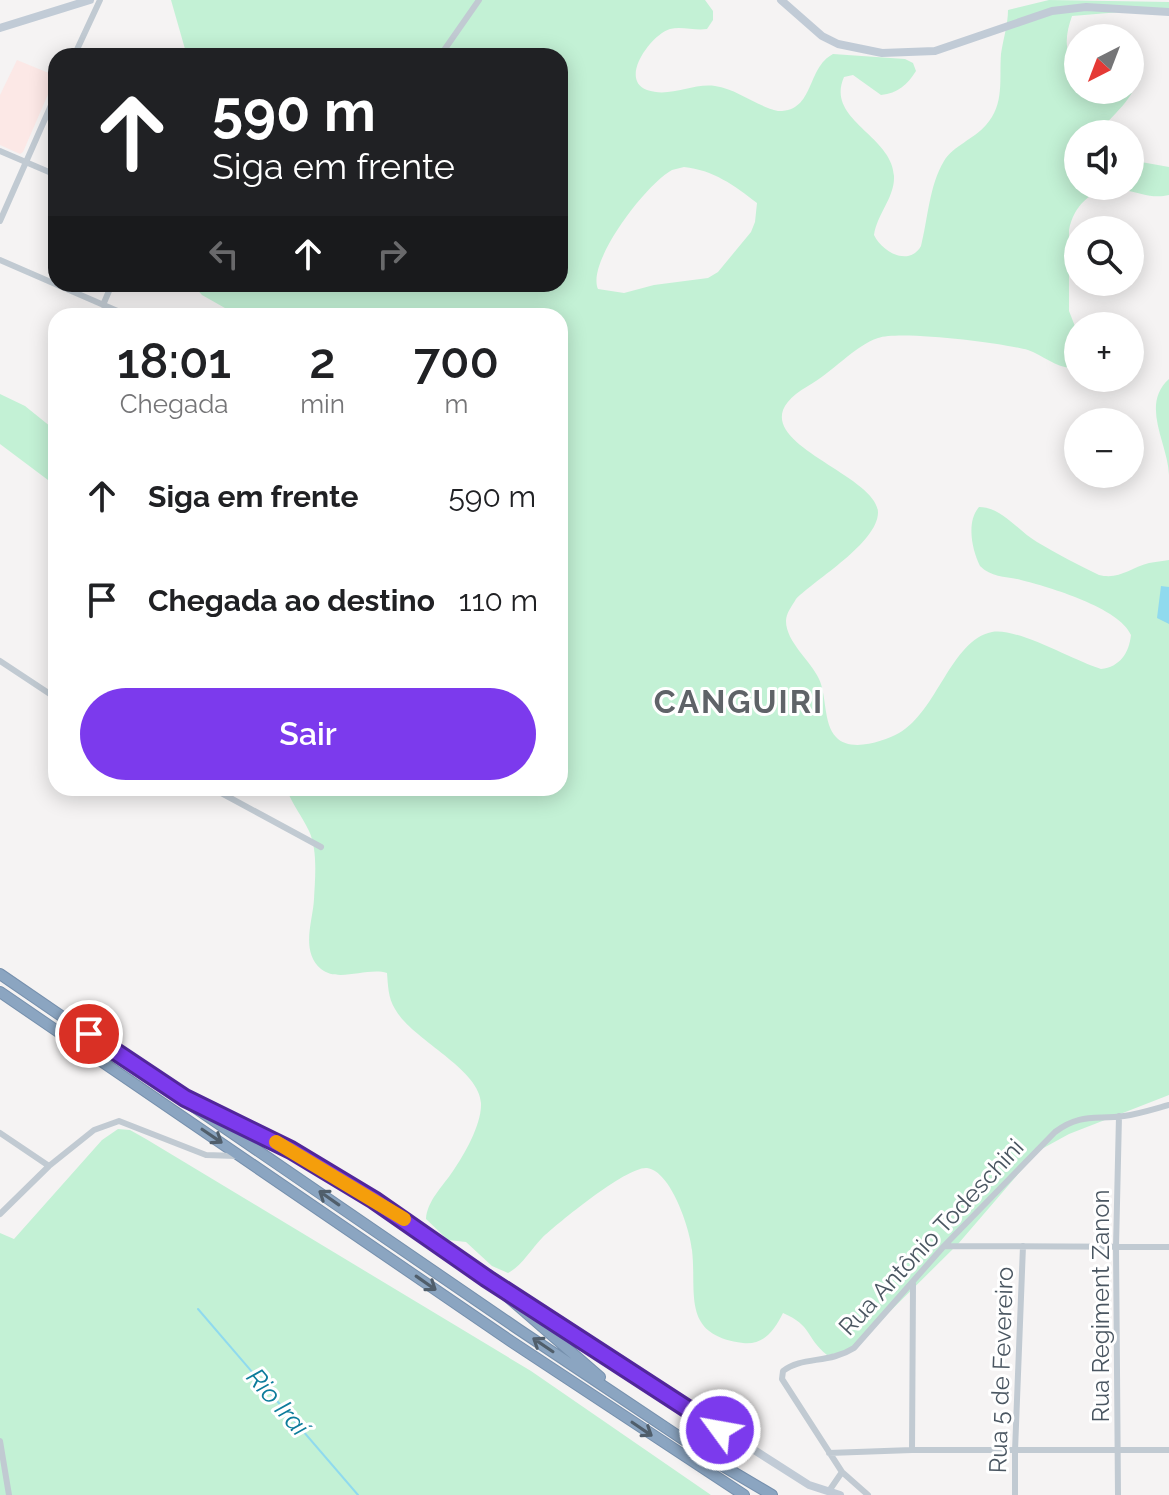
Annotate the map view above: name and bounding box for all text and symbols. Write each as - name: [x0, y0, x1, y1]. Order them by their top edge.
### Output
- north arrow: [1064, 24, 1144, 104]
- map controls: [1064, 24, 1144, 488]
- text: 590 m: [212, 78, 376, 144]
- icon: ahead: [80, 80, 184, 184]
- button: sound: [1064, 120, 1144, 200]
- text: Siga em frente: [212, 145, 455, 187]
- button: search: [1064, 216, 1144, 296]
- icon: left: [202, 232, 246, 276]
- icon: ahead: [286, 232, 330, 276]
- icon: right: [370, 232, 414, 276]
- button: +: [1064, 312, 1144, 392]
- text: 18:01: [117, 333, 231, 389]
- text: 2: [309, 333, 336, 389]
- text: 700: [414, 333, 499, 389]
- text: Chegada: [120, 389, 228, 419]
- text: min: [300, 389, 345, 419]
- text: m: [444, 389, 468, 419]
- button: −: [1064, 408, 1144, 488]
- icon: ahead: [80, 474, 124, 518]
- text: Siga em frente: [148, 479, 358, 514]
- text: 590 m: [448, 479, 536, 514]
- icon: arrive: [80, 578, 124, 622]
- text: Chegada ao destino: [148, 583, 435, 618]
- text: 110 m: [459, 583, 538, 618]
- district label: CANGUIRI: [654, 683, 824, 720]
- button: Sair: [80, 688, 536, 780]
- pin: [55, 1000, 123, 1068]
- icon: arrive: [67, 1012, 111, 1056]
- one-way arrow: [200, 1128, 222, 1144]
- street label: Rua Antônio Todeschini: [832, 1133, 1030, 1341]
- one-way arrow: [318, 1190, 340, 1206]
- street label: Rua Regiment Zanon: [1086, 1190, 1115, 1423]
- street label: Rua 5 de Fevereiro: [983, 1266, 1019, 1474]
- one-way arrow: [415, 1275, 437, 1291]
- one-way arrow: [532, 1337, 554, 1353]
- water label: Rio Iraí: [241, 1362, 317, 1444]
- position arrow: [678, 1388, 762, 1472]
- one-way arrow: [630, 1420, 652, 1437]

